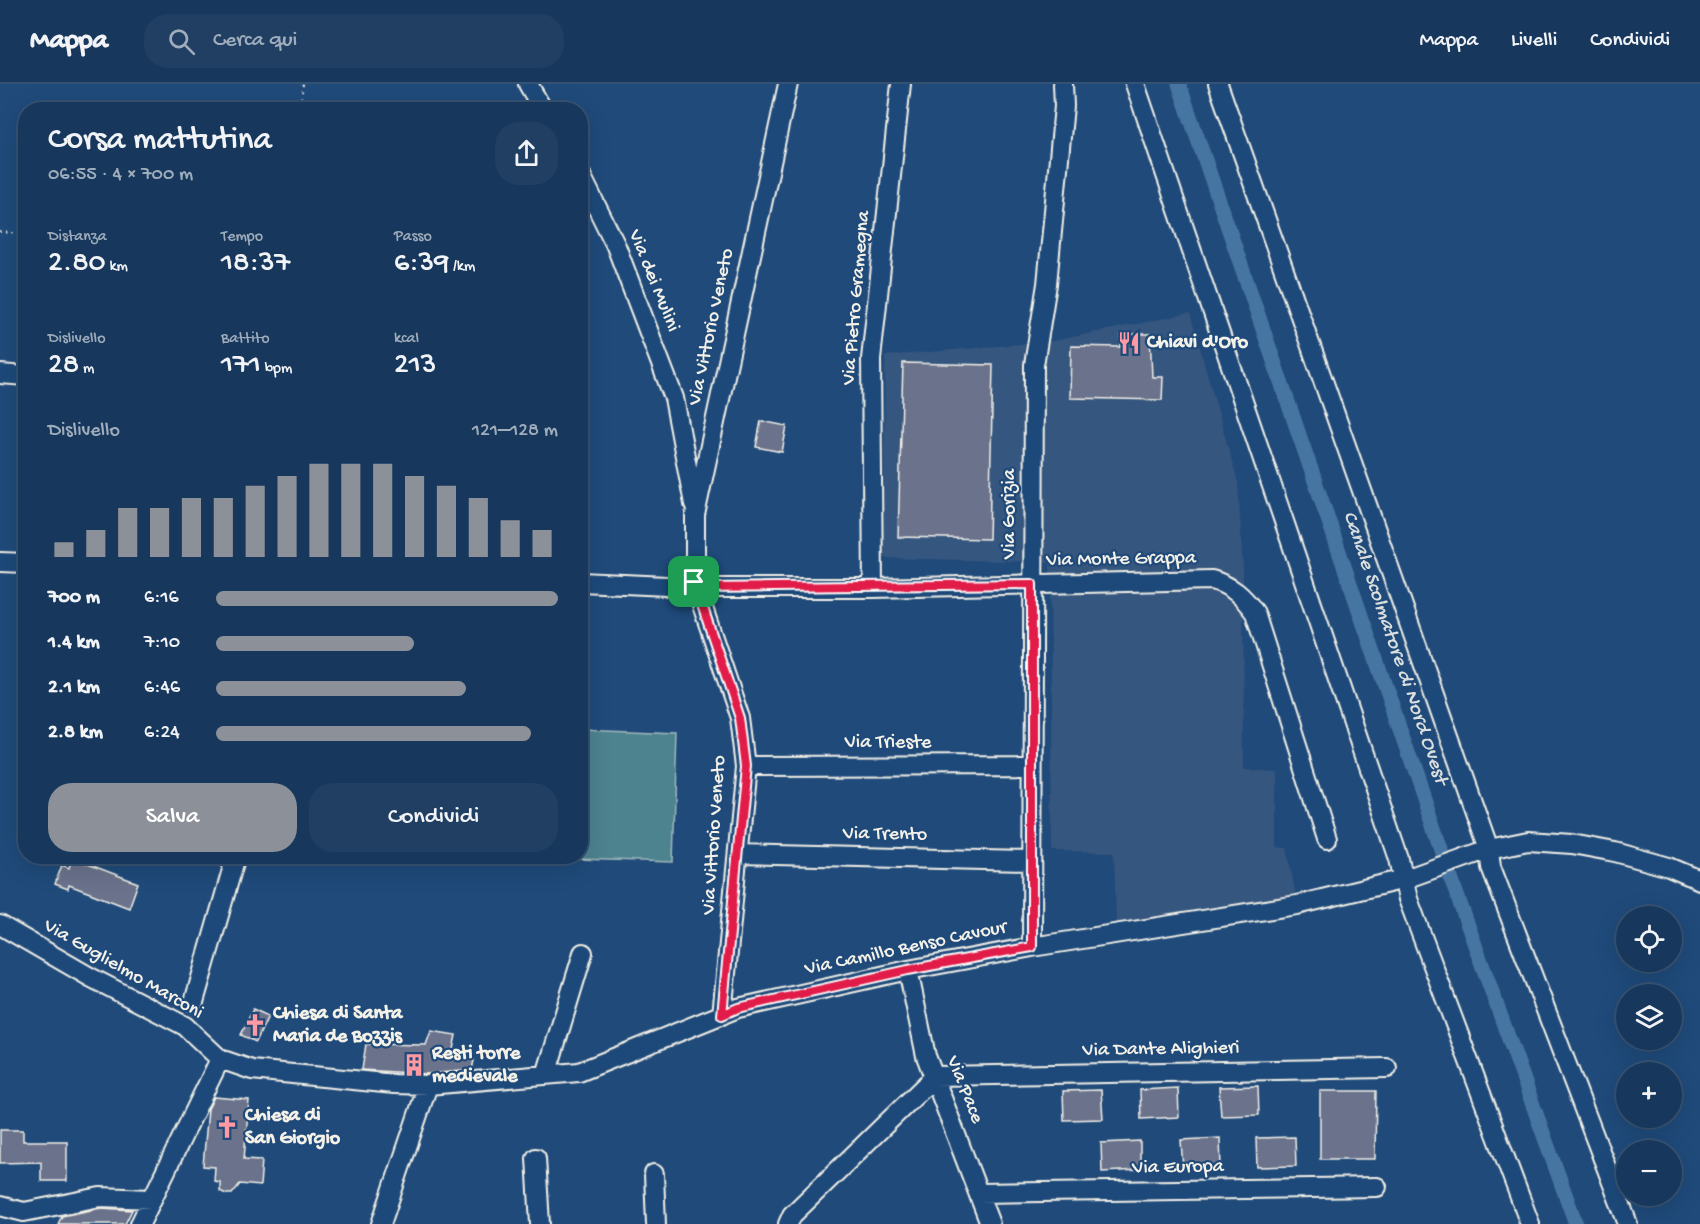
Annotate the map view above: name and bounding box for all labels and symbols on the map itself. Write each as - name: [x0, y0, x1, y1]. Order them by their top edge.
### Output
- street label: Via Pietro Gramegna: [838, 209, 876, 387]
- street label: Via dei Mulini: [622, 226, 684, 335]
- street label: Via Vittorio Veneto: [684, 246, 740, 409]
- restaurant icon: Chiavi d'Oro: [1116, 330, 1142, 356]
- place label: Chiavi d'Oro: [1146, 332, 1249, 355]
- street label: Via Gorizia: [999, 468, 1022, 560]
- water label: Canale Scolmatore di Nord Ovest: [1335, 508, 1454, 791]
- street label: Via Monte Grappa: [1045, 547, 1197, 573]
- pin: [668, 556, 719, 607]
- street label: Via Trieste: [844, 732, 932, 755]
- street label: Via Vittorio Veneto: [698, 754, 732, 917]
- street label: Via Trento: [842, 823, 927, 847]
- street label: Via Guglielmo Marconi: [38, 914, 207, 1025]
- street label: Via Camillo Benso Cavour: [802, 916, 1011, 982]
- place label: Chiesa di Santa Maria de Bozzis: [272, 1003, 404, 1049]
- church icon: Chiesa di Santa Maria de Bozzis: [242, 1012, 268, 1038]
- street label: Via Dante Alighieri: [1081, 1037, 1240, 1063]
- place label: Resti torre medievale: [431, 1043, 521, 1089]
- building icon: Resti torre medievale: [401, 1052, 427, 1078]
- street label: Via Pace: [940, 1052, 988, 1128]
- place label: Chiesa di San Giorgio: [244, 1105, 341, 1151]
- church icon: Chiesa di San Giorgio: [214, 1114, 240, 1140]
- street label: Via Europa: [1131, 1156, 1225, 1180]

